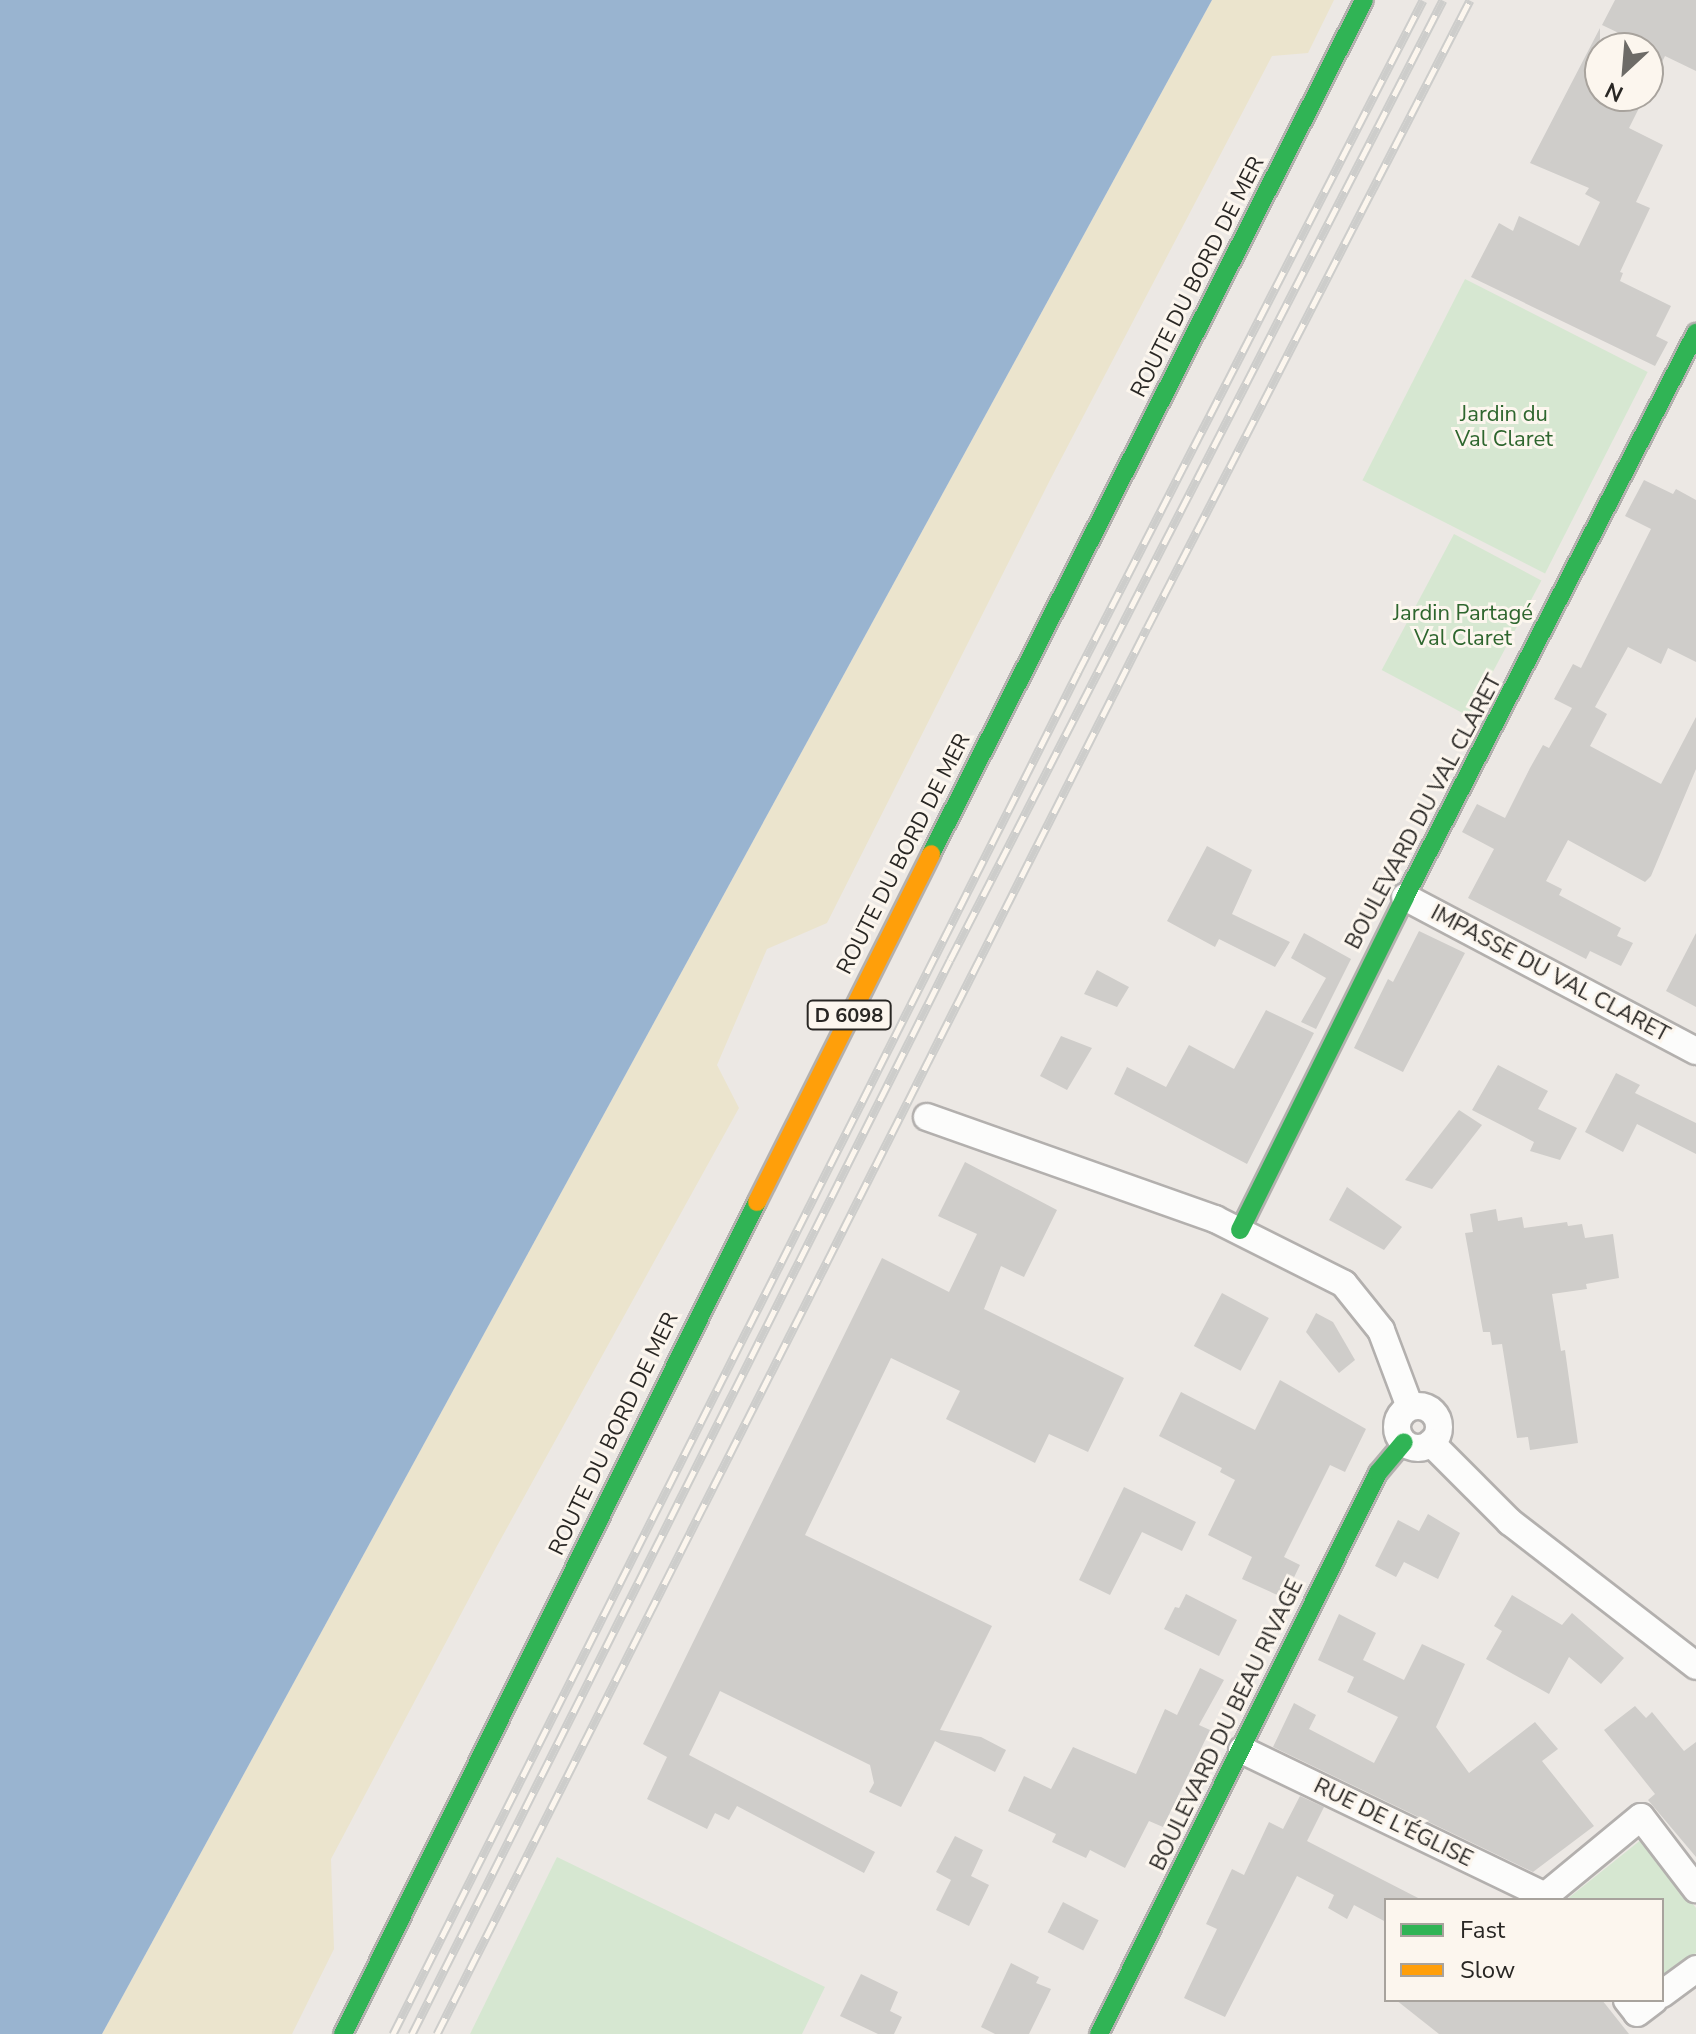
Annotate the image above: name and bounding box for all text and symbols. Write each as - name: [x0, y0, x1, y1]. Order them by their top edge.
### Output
- north arrow: [1584, 32, 1664, 112]
- text: N: [1600, 75, 1628, 109]
- street label: ROUTE DU BORD DE MER: [1126, 152, 1270, 402]
- park label: Jardin du Val Claret: [1455, 401, 1553, 452]
- park label: Jardin Partagé Val Claret: [1393, 600, 1533, 652]
- street label: BOULEVARD DU VAL CLARET: [1340, 670, 1508, 954]
- street label: ROUTE DU BORD DE MER: [832, 729, 976, 979]
- street label: IMPASSE DU VAL CLARET: [1426, 900, 1674, 1048]
- road number: D 6098: [805, 999, 893, 1031]
- street label: ROUTE DU BORD DE MER: [544, 1308, 684, 1560]
- street label: BOULEVARD DU BEAU RIVAGE: [1145, 1575, 1309, 1875]
- street label: RUE DE L'ÉGLISE: [1309, 1773, 1477, 1873]
- legend: [1384, 1898, 1664, 2002]
- text: Fast: [1460, 1914, 1505, 1946]
- text: Slow: [1460, 1954, 1515, 1986]

